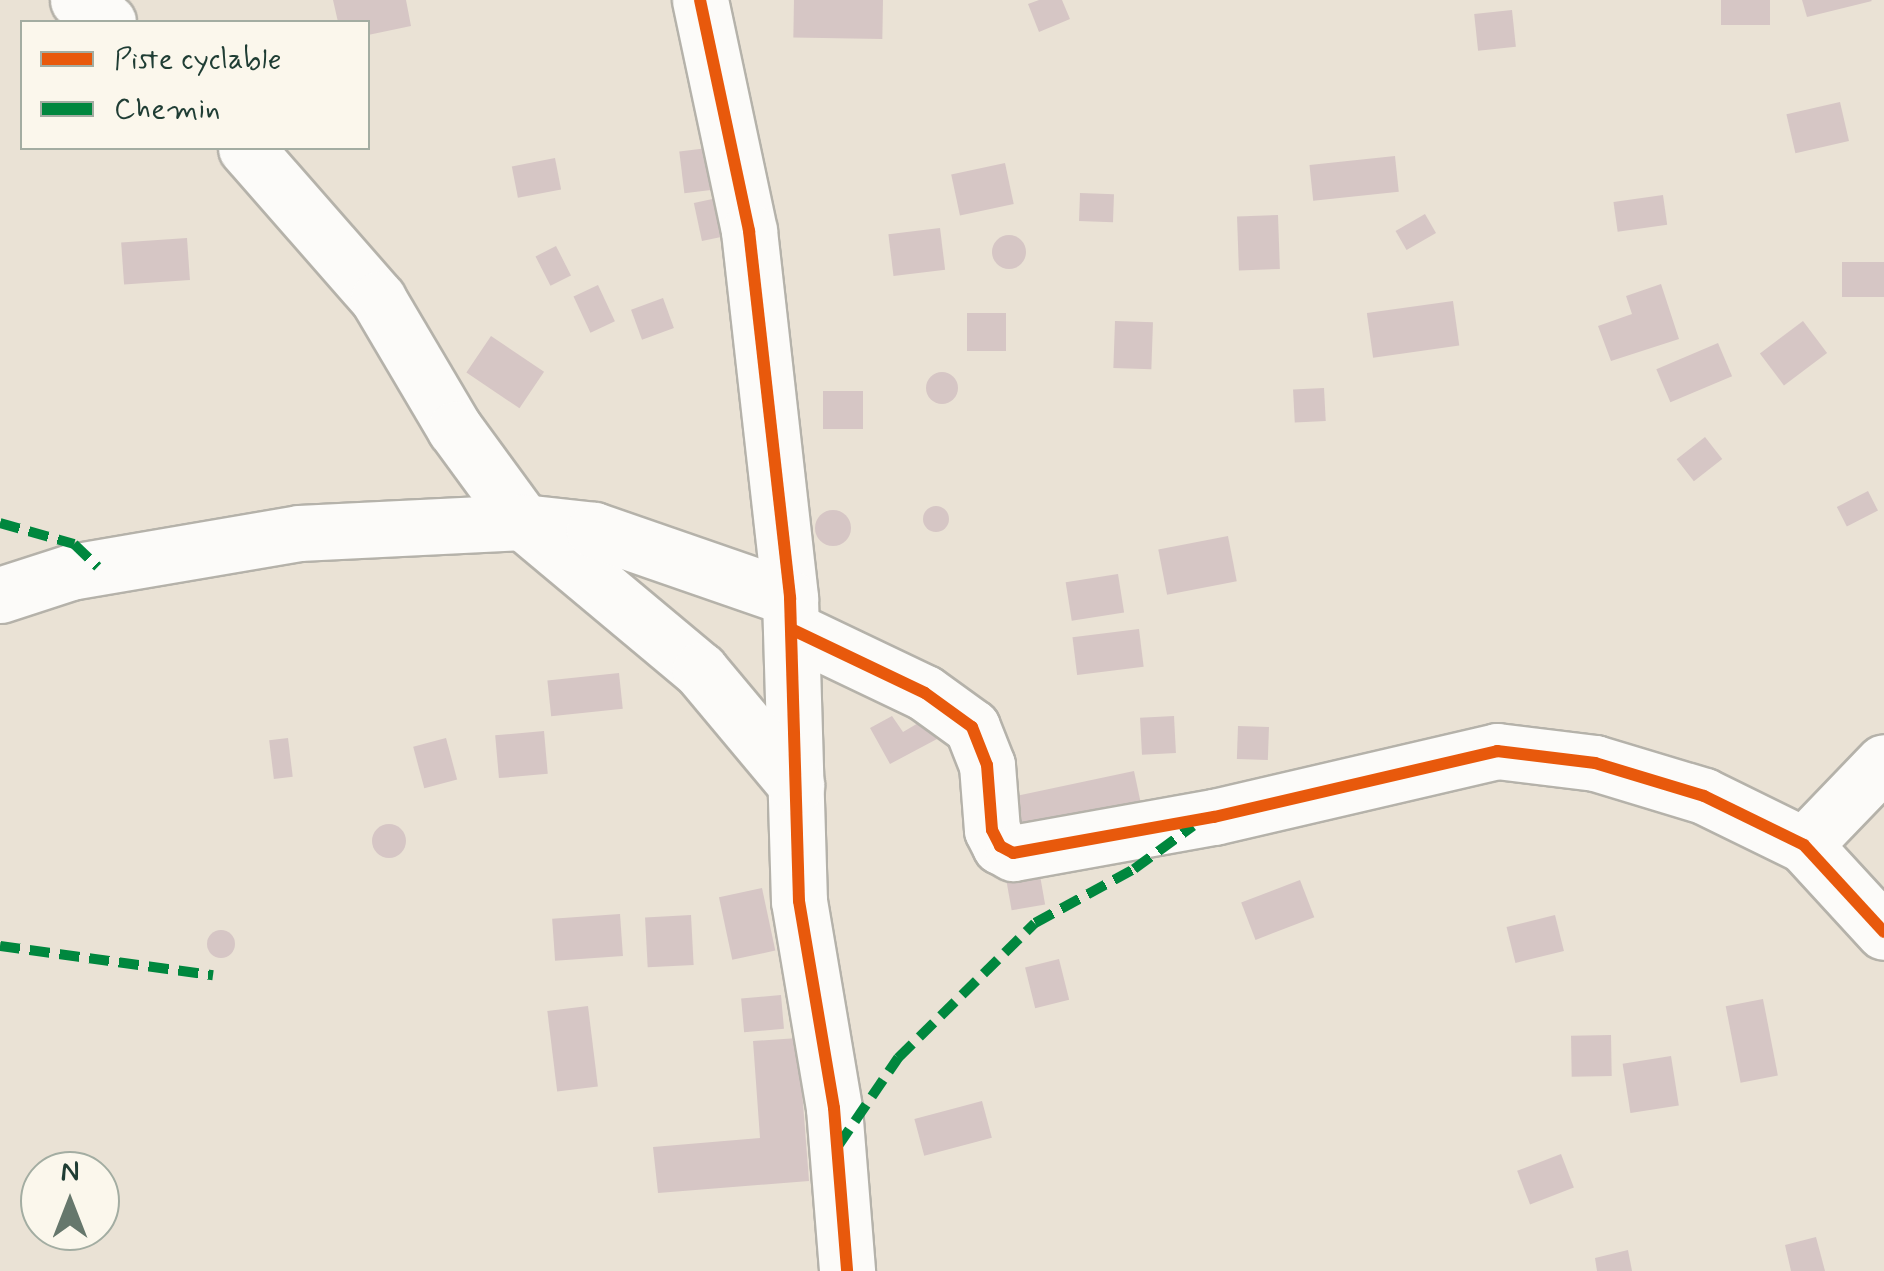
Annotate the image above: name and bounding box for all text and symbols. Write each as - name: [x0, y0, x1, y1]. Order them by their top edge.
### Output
- legend: [20, 20, 370, 150]
- text: Piste cyclable: [114, 40, 282, 79]
- text: Chemin: [114, 90, 220, 129]
- north arrow: [20, 1151, 120, 1251]
- text: N: [61, 1154, 79, 1191]

